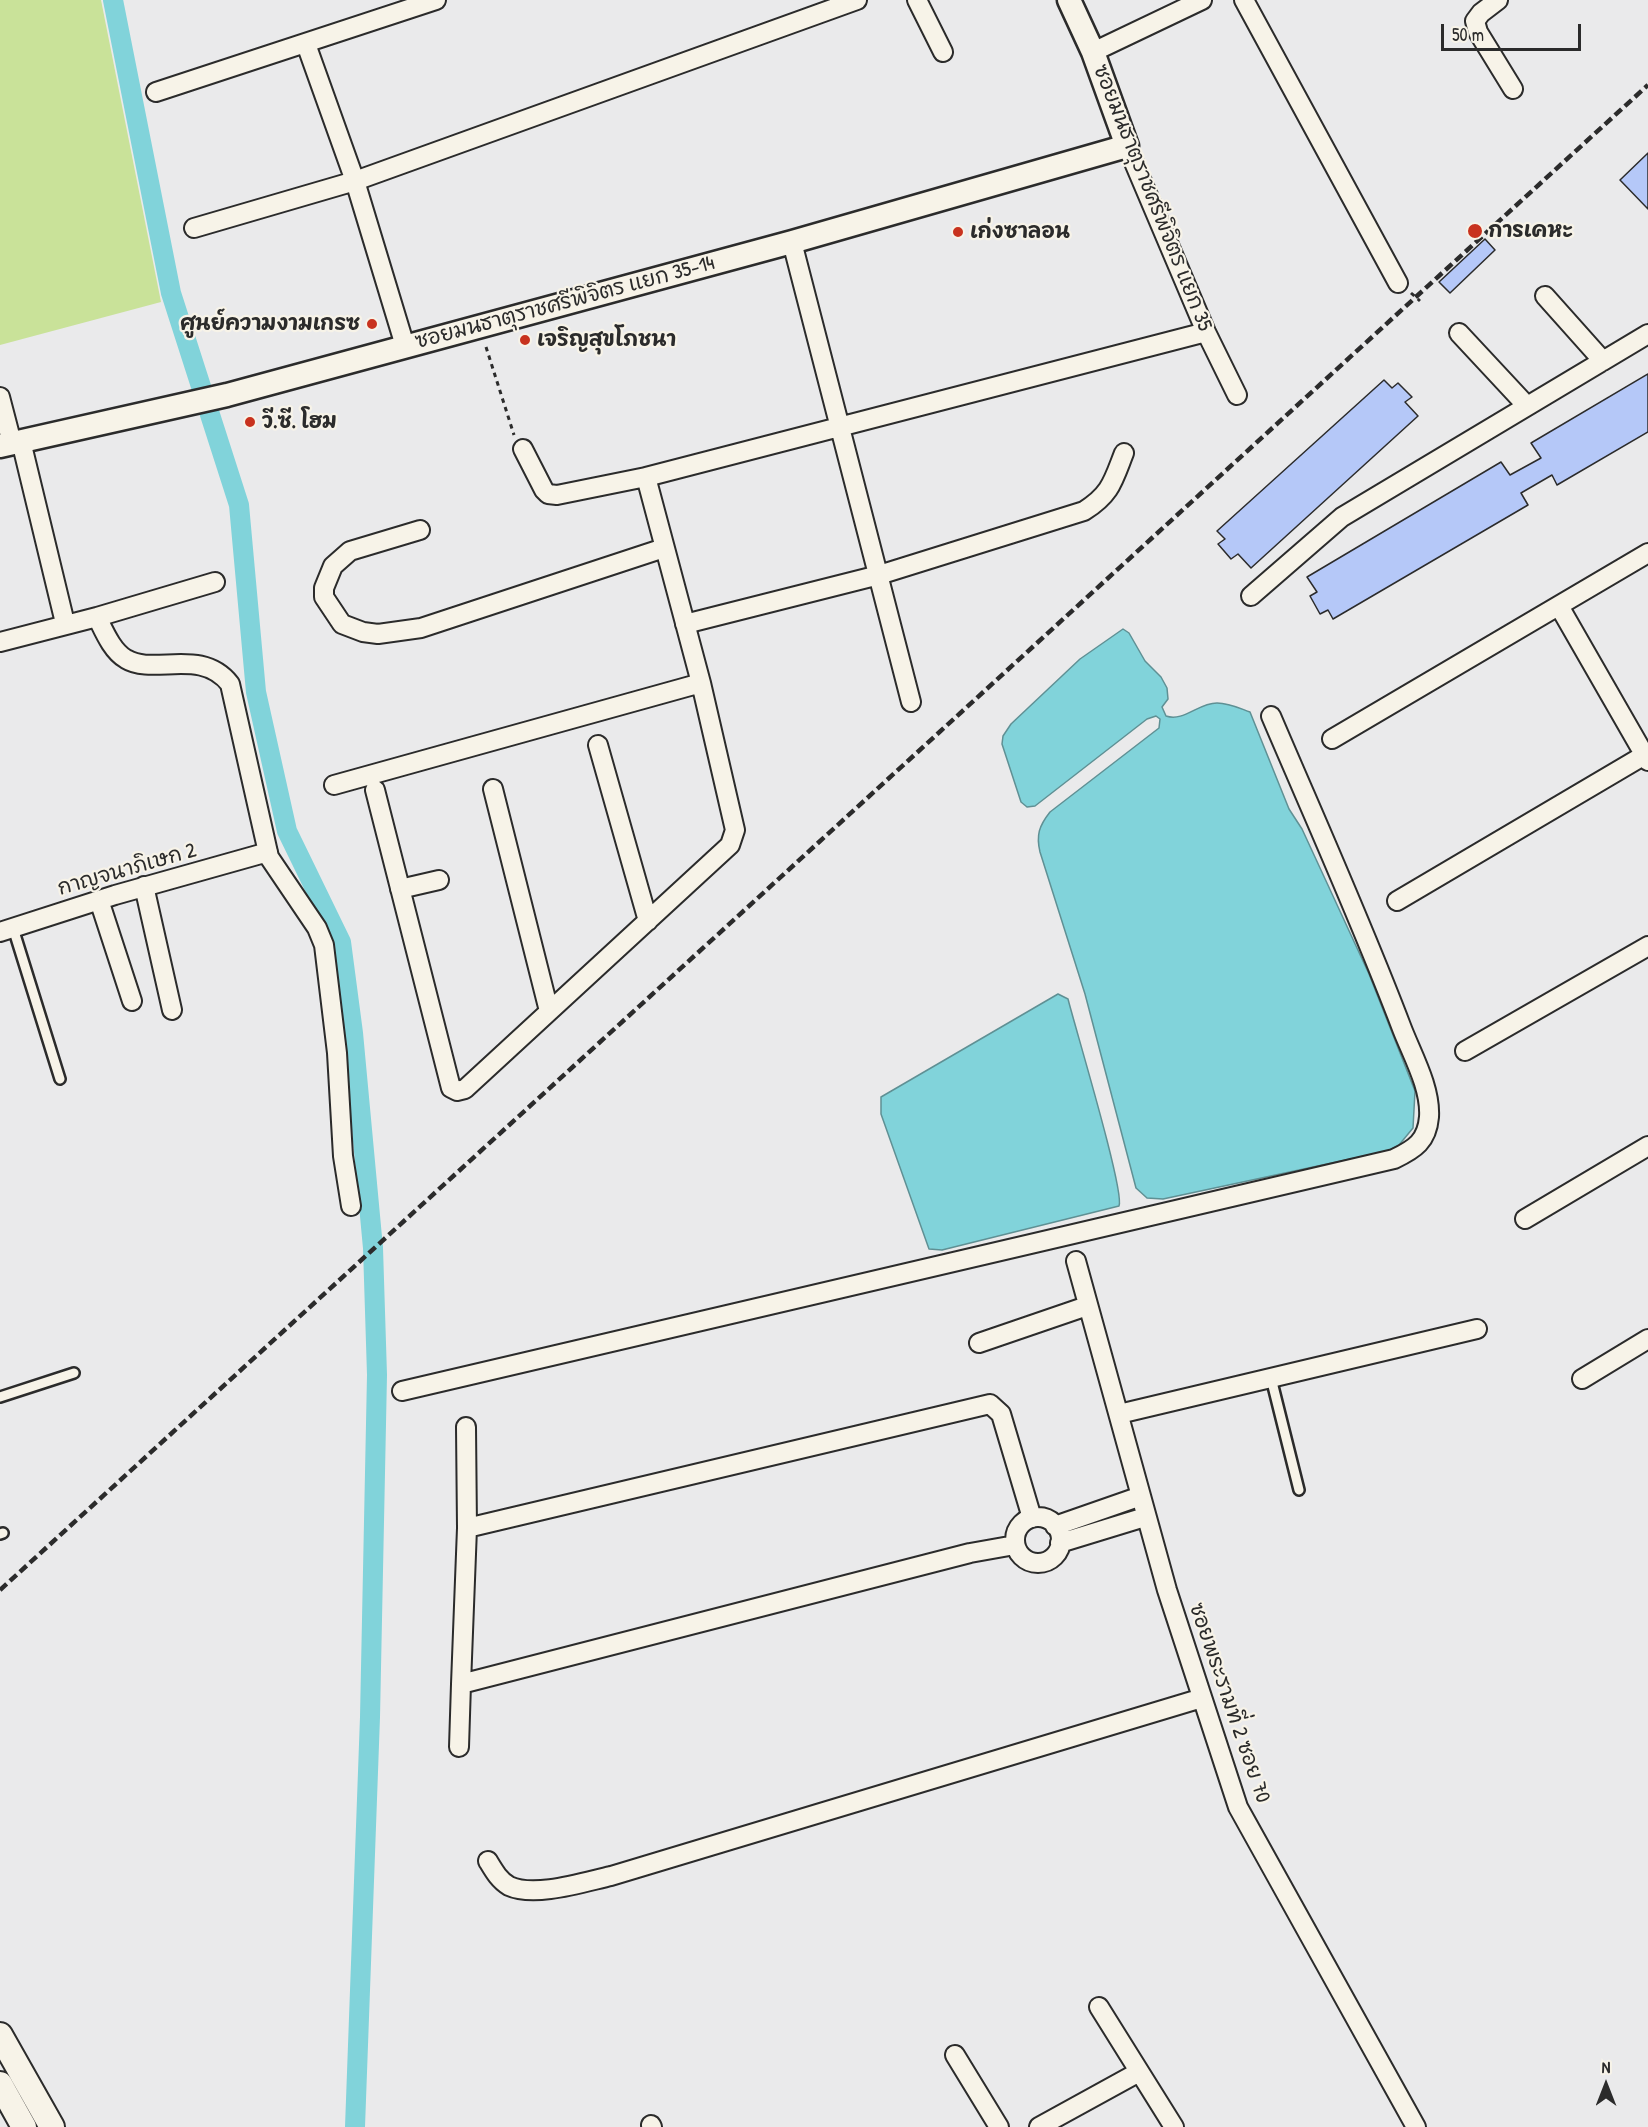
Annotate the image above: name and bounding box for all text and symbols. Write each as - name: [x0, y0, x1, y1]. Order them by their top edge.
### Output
- scale bar: [1444, 12, 1584, 50]
- text: 50 m: [1452, 22, 1484, 47]
- street label: ซอยมนธาตุราชศรีพิจิตร แยก 35: [1087, 61, 1217, 335]
- place label: การเคหะ: [1488, 218, 1573, 244]
- place label: เก่งซาลอน: [970, 219, 1070, 245]
- marker: การเคหะ: [1466, 222, 1484, 240]
- marker: เก่งซาลอน: [951, 225, 965, 239]
- street label: ซอยมนธาตุราชศรีพิจิตร แยก 35-14: [413, 251, 717, 355]
- place label: ศูนย์ความงามเกรซ: [180, 311, 360, 337]
- marker: ศูนย์ความงามเกรซ: [365, 317, 379, 331]
- place label: เจริญสุขโภชนา: [537, 327, 676, 353]
- marker: เจริญสุขโภชนา: [518, 333, 532, 347]
- place label: วี.ซี. โฮม: [262, 409, 337, 435]
- marker: วี.ซี. โฮม: [243, 415, 257, 429]
- street label: กาญจนาภิเษก 2: [55, 838, 199, 902]
- street label: ซอยพระรามที่ 2 ซอย 70: [1183, 1600, 1275, 1806]
- north arrow: [1576, 2055, 1636, 2115]
- text: N: [1602, 2056, 1610, 2078]

